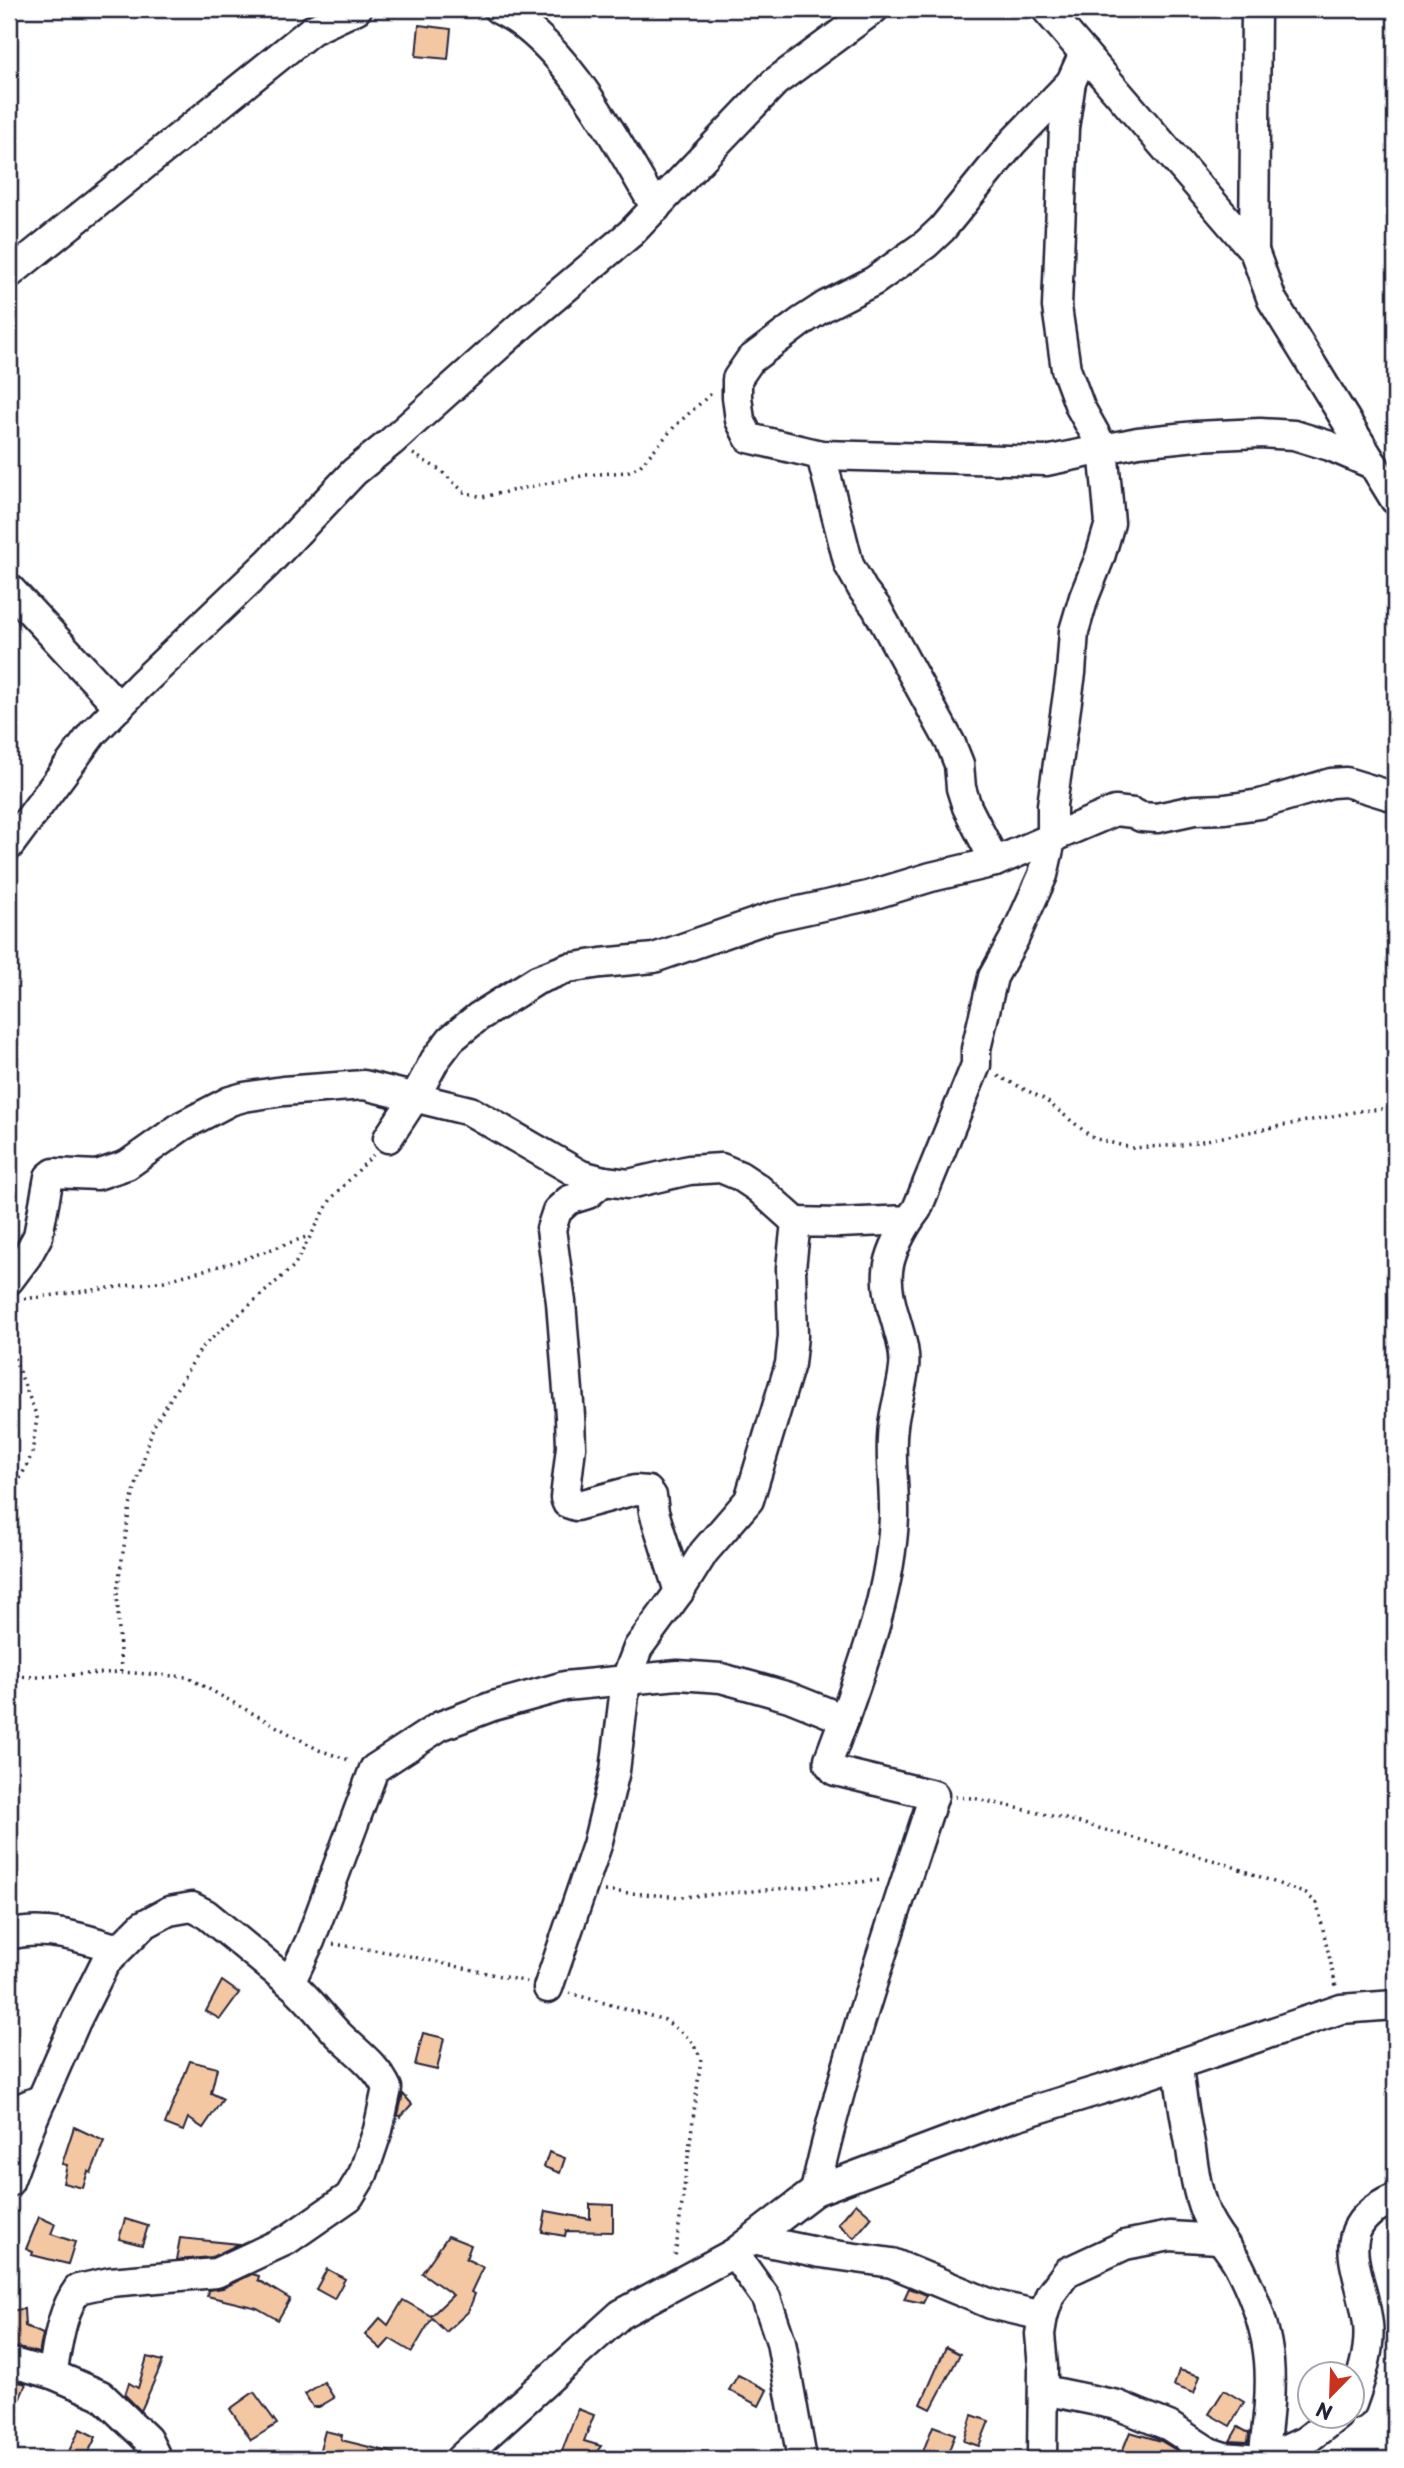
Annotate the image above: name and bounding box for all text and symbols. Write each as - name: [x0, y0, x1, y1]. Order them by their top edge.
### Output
- north arrow: [1296, 2360, 1366, 2430]
- text: N: [1312, 2396, 1336, 2427]

